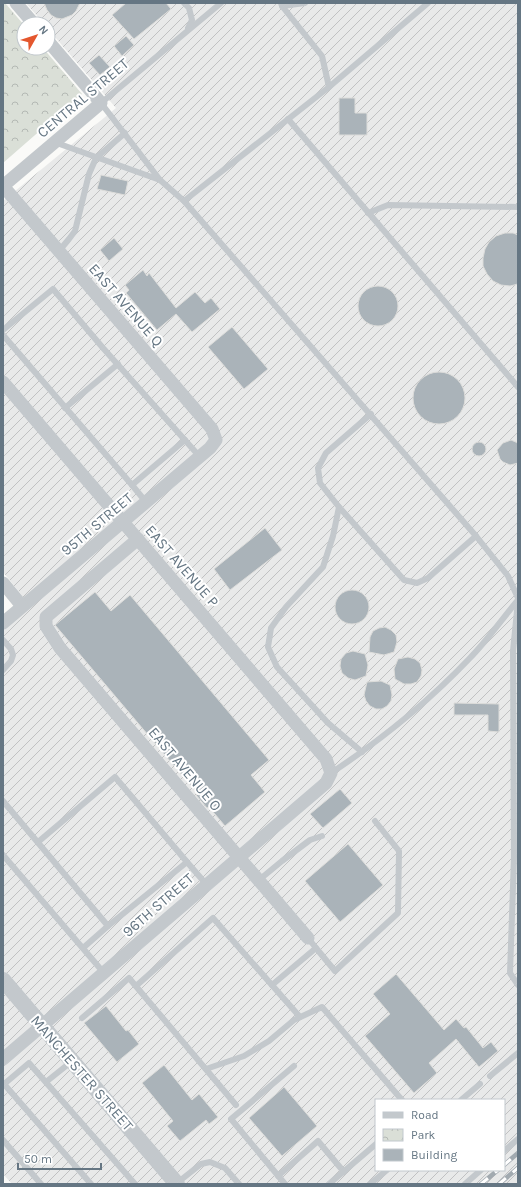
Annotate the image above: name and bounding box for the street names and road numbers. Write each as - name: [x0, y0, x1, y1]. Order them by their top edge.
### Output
- street label: CENTRAL STREET: [34, 54, 133, 142]
- street label: EAST AVENUE Q: [85, 260, 167, 350]
- street label: 95TH STREET: [57, 488, 137, 559]
- street label: EAST AVENUE P: [142, 521, 222, 611]
- street label: EAST AVENUE O: [145, 723, 225, 815]
- street label: 96TH STREET: [119, 869, 198, 941]
- street label: MANCHESTER STREET: [27, 1012, 137, 1135]

